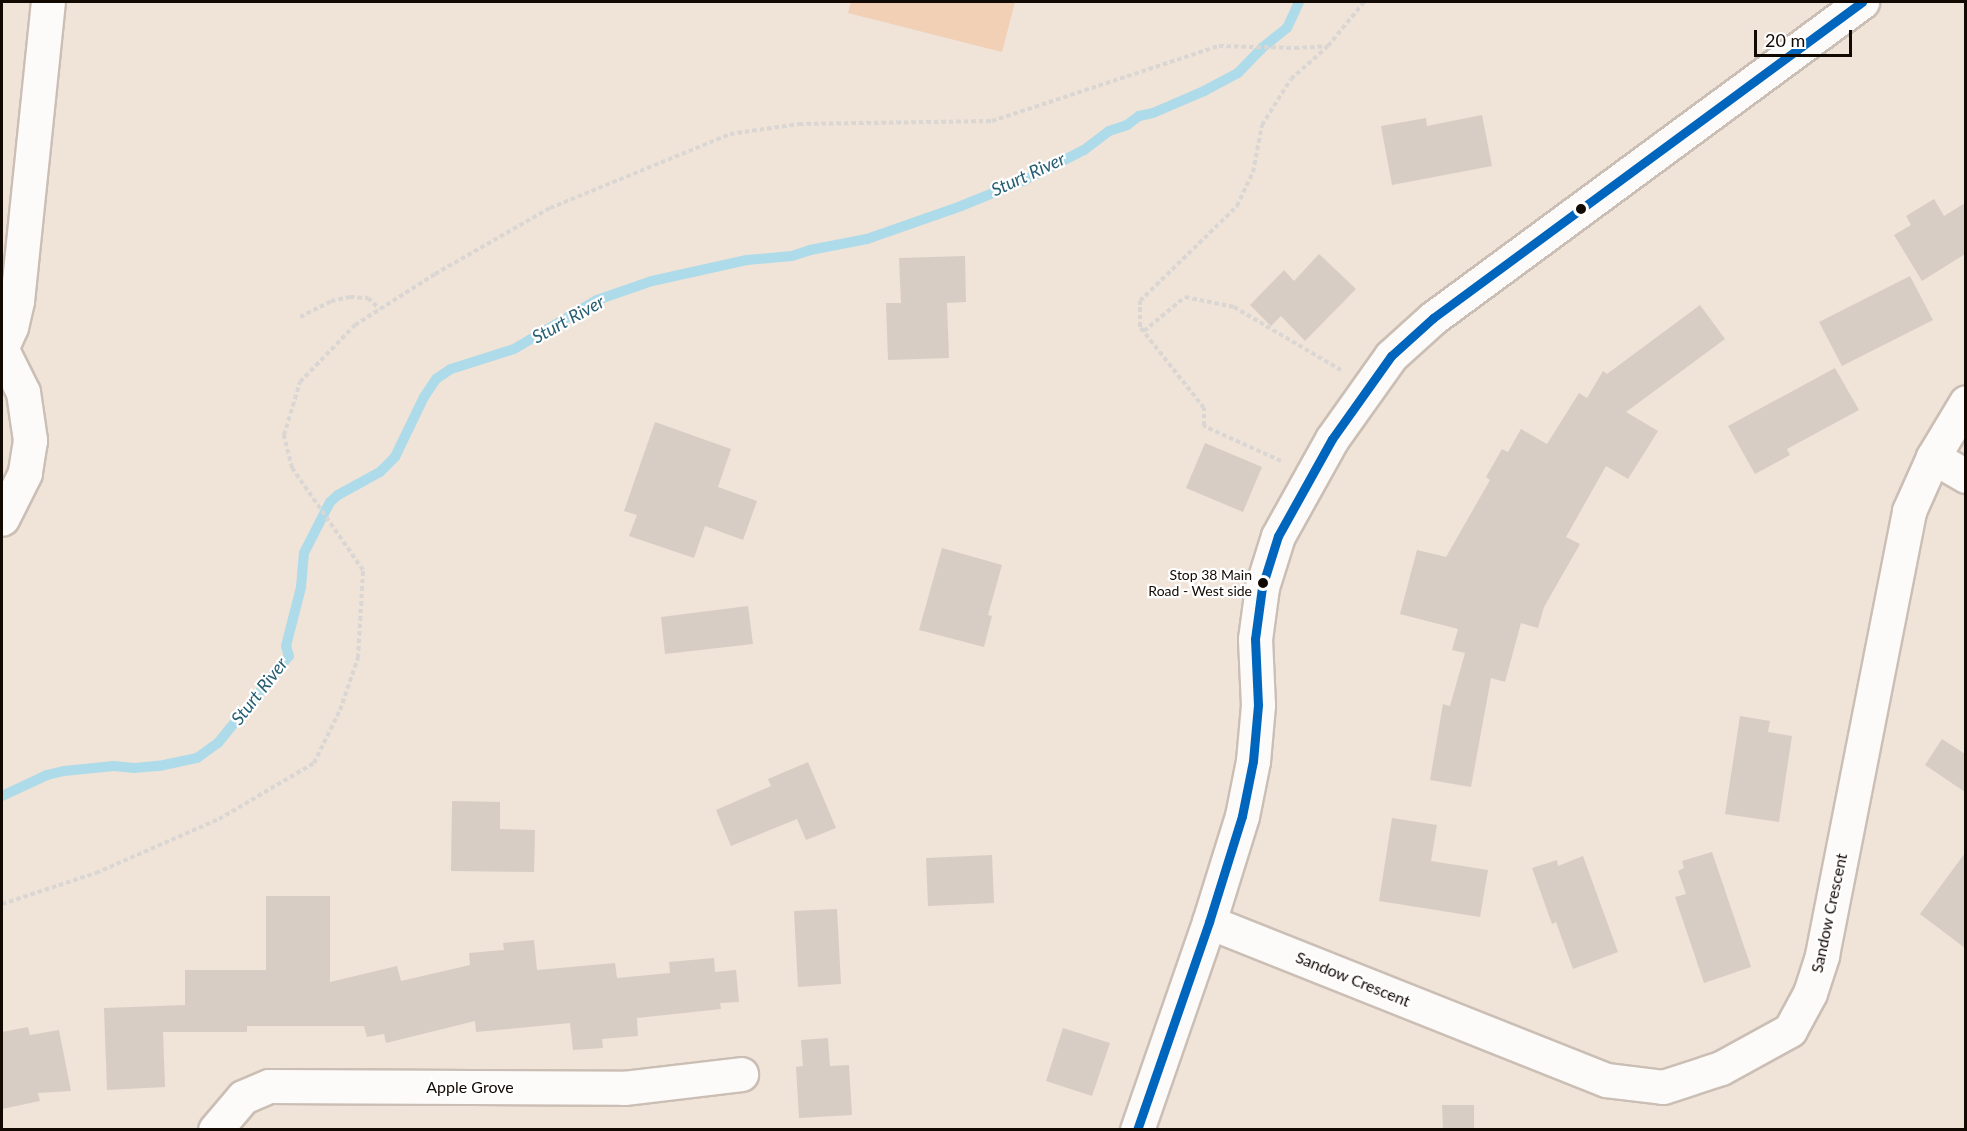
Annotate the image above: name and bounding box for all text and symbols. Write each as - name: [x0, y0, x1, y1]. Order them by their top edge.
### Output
- scale bar: [1757, 18, 1854, 56]
- text: 20 m: [1765, 29, 1805, 51]
- water label: Sturt River: [988, 147, 1068, 201]
- unlabelled marker: [1575, 203, 1587, 215]
- water label: Sturt River: [528, 290, 608, 348]
- place label: Stop 38 Main Road - West side: [1148, 567, 1252, 600]
- marker: Stop 38 Main Road - West side: [1257, 577, 1269, 589]
- water label: Sturt River: [226, 653, 292, 729]
- street label: Sandow Crescent: [1807, 851, 1851, 975]
- street label: Sandow Crescent: [1293, 947, 1413, 1011]
- street label: Apple Grove: [426, 1077, 514, 1097]

